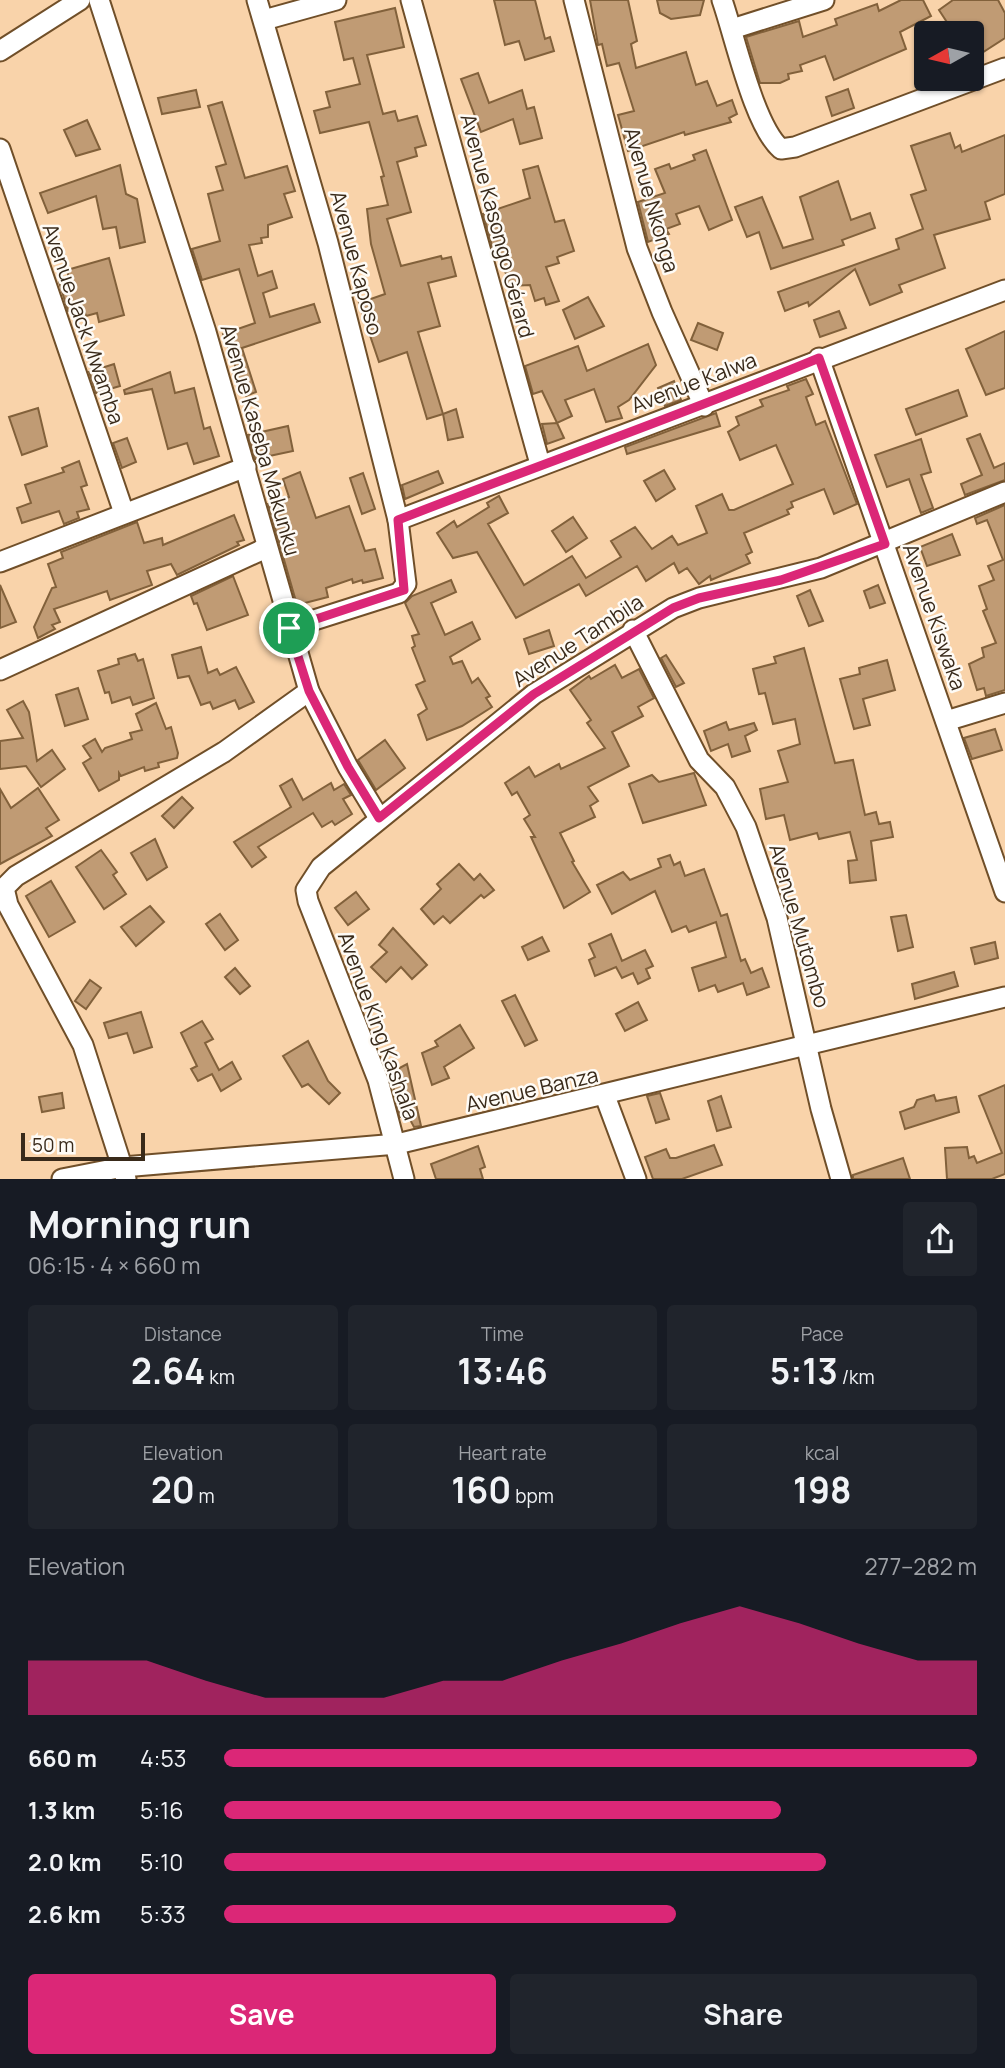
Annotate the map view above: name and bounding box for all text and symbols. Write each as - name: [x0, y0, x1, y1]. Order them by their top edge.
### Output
- north arrow: [914, 21, 984, 91]
- map controls: [914, 21, 984, 91]
- street label: Avenue Kasongo Gérard: [455, 111, 541, 341]
- street label: Avenue Nkonga: [618, 124, 686, 276]
- street label: Avenue Kaposo: [324, 187, 390, 338]
- street label: Avenue Jack Mwamba: [36, 220, 131, 428]
- street label: Avenue Kaseba Makunku: [215, 321, 307, 559]
- street label: Avenue Kalwa: [627, 345, 760, 419]
- street label: Avenue Kiswaka: [897, 540, 973, 694]
- street label: Avenue Tambila: [507, 587, 648, 693]
- pin: [259, 598, 319, 658]
- icon: arrive: [270, 609, 308, 647]
- street label: Avenue Mutombo: [763, 840, 837, 1011]
- street label: Avenue King Kashala: [332, 928, 426, 1124]
- street label: Avenue Banza: [463, 1060, 601, 1118]
- scale bar: [21, 1130, 145, 1162]
- text: 50 m: [32, 1132, 74, 1158]
- text: Morning run: [28, 1197, 251, 1249]
- button: share: [903, 1202, 977, 1276]
- text: 06:15 · 4 × 660 m: [28, 1249, 201, 1281]
- text: Distance: [144, 1321, 222, 1347]
- text: Time: [481, 1321, 524, 1347]
- text: Pace: [801, 1321, 844, 1347]
- text: 2.64: [131, 1347, 205, 1395]
- text: 13:46: [457, 1347, 548, 1395]
- text: 5:13: [770, 1347, 838, 1395]
- text: km: [205, 1364, 235, 1390]
- text: /km: [838, 1364, 875, 1390]
- text: Elevation: [143, 1440, 223, 1466]
- text: Heart rate: [458, 1440, 547, 1466]
- text: kcal: [805, 1440, 840, 1466]
- text: 20: [151, 1466, 195, 1514]
- text: 160: [451, 1466, 511, 1514]
- text: 198: [793, 1466, 851, 1514]
- text: m: [195, 1483, 215, 1509]
- text: bpm: [511, 1483, 554, 1509]
- text: Elevation: [28, 1550, 125, 1582]
- text: 277–282 m: [864, 1550, 977, 1582]
- text: 660 m: [28, 1742, 97, 1774]
- text: 4:53: [140, 1742, 186, 1774]
- text: 1.3 km: [28, 1794, 95, 1826]
- text: 5:16: [140, 1794, 183, 1826]
- text: 2.0 km: [28, 1846, 101, 1878]
- text: 5:10: [140, 1846, 183, 1878]
- text: 2.6 km: [28, 1898, 101, 1930]
- text: 5:33: [140, 1898, 186, 1930]
- button: Save: [28, 1974, 496, 2054]
- button: Share: [510, 1974, 977, 2054]

